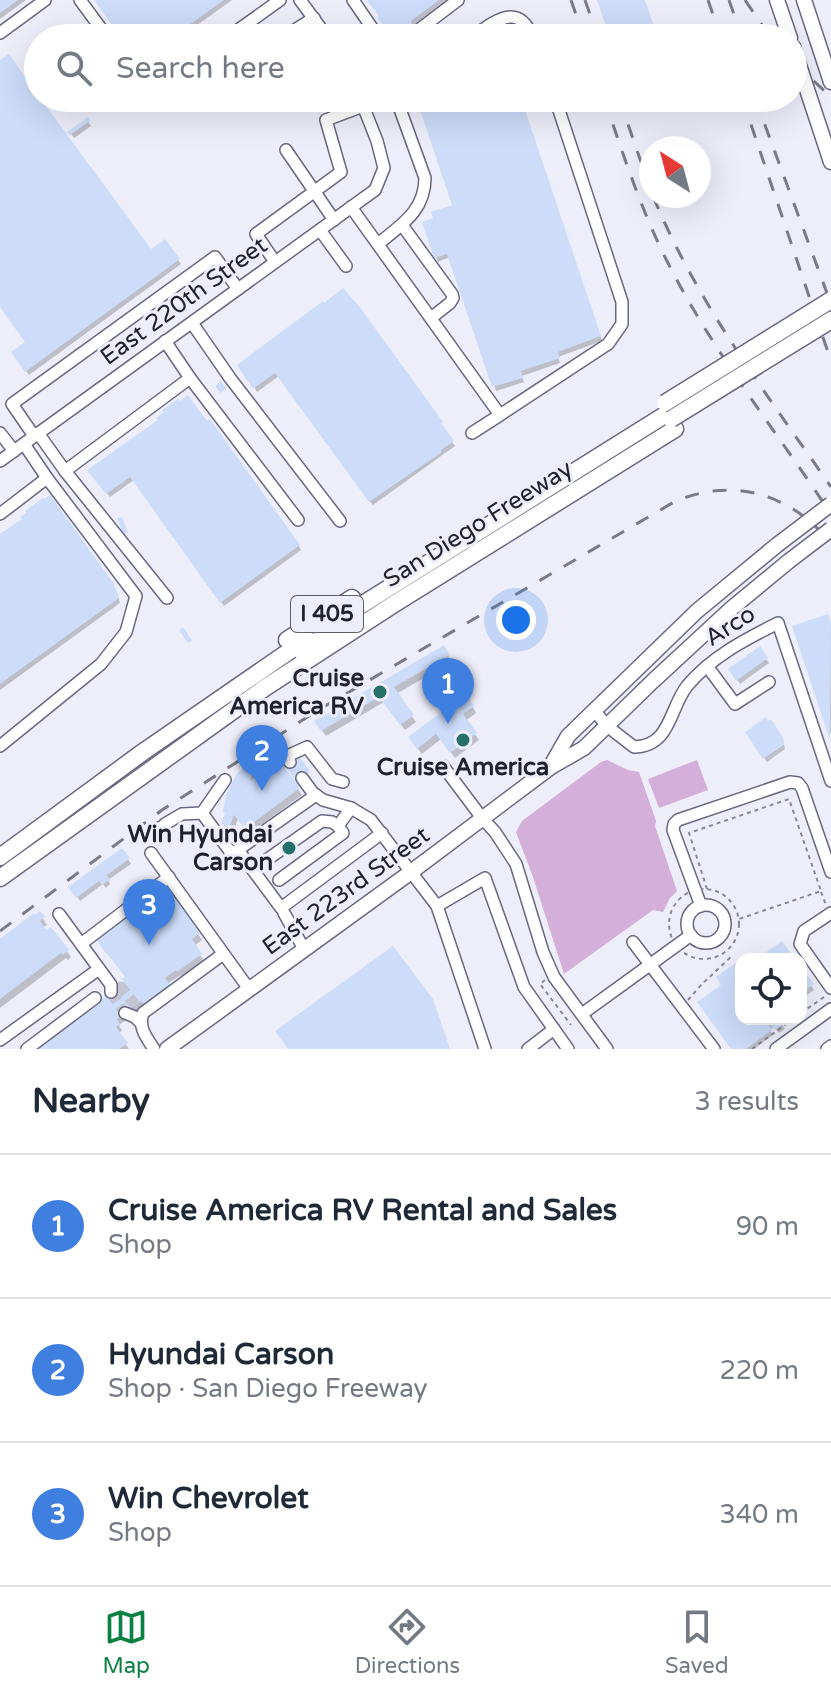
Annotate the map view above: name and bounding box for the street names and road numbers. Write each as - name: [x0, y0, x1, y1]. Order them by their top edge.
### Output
- street label: East 220th Street: [95, 231, 273, 371]
- street label: San Diego Freeway: [378, 454, 578, 594]
- road number: I 405: [291, 596, 363, 632]
- street label: Arco: [699, 599, 761, 653]
- street label: East 223rd Street: [257, 821, 435, 961]

